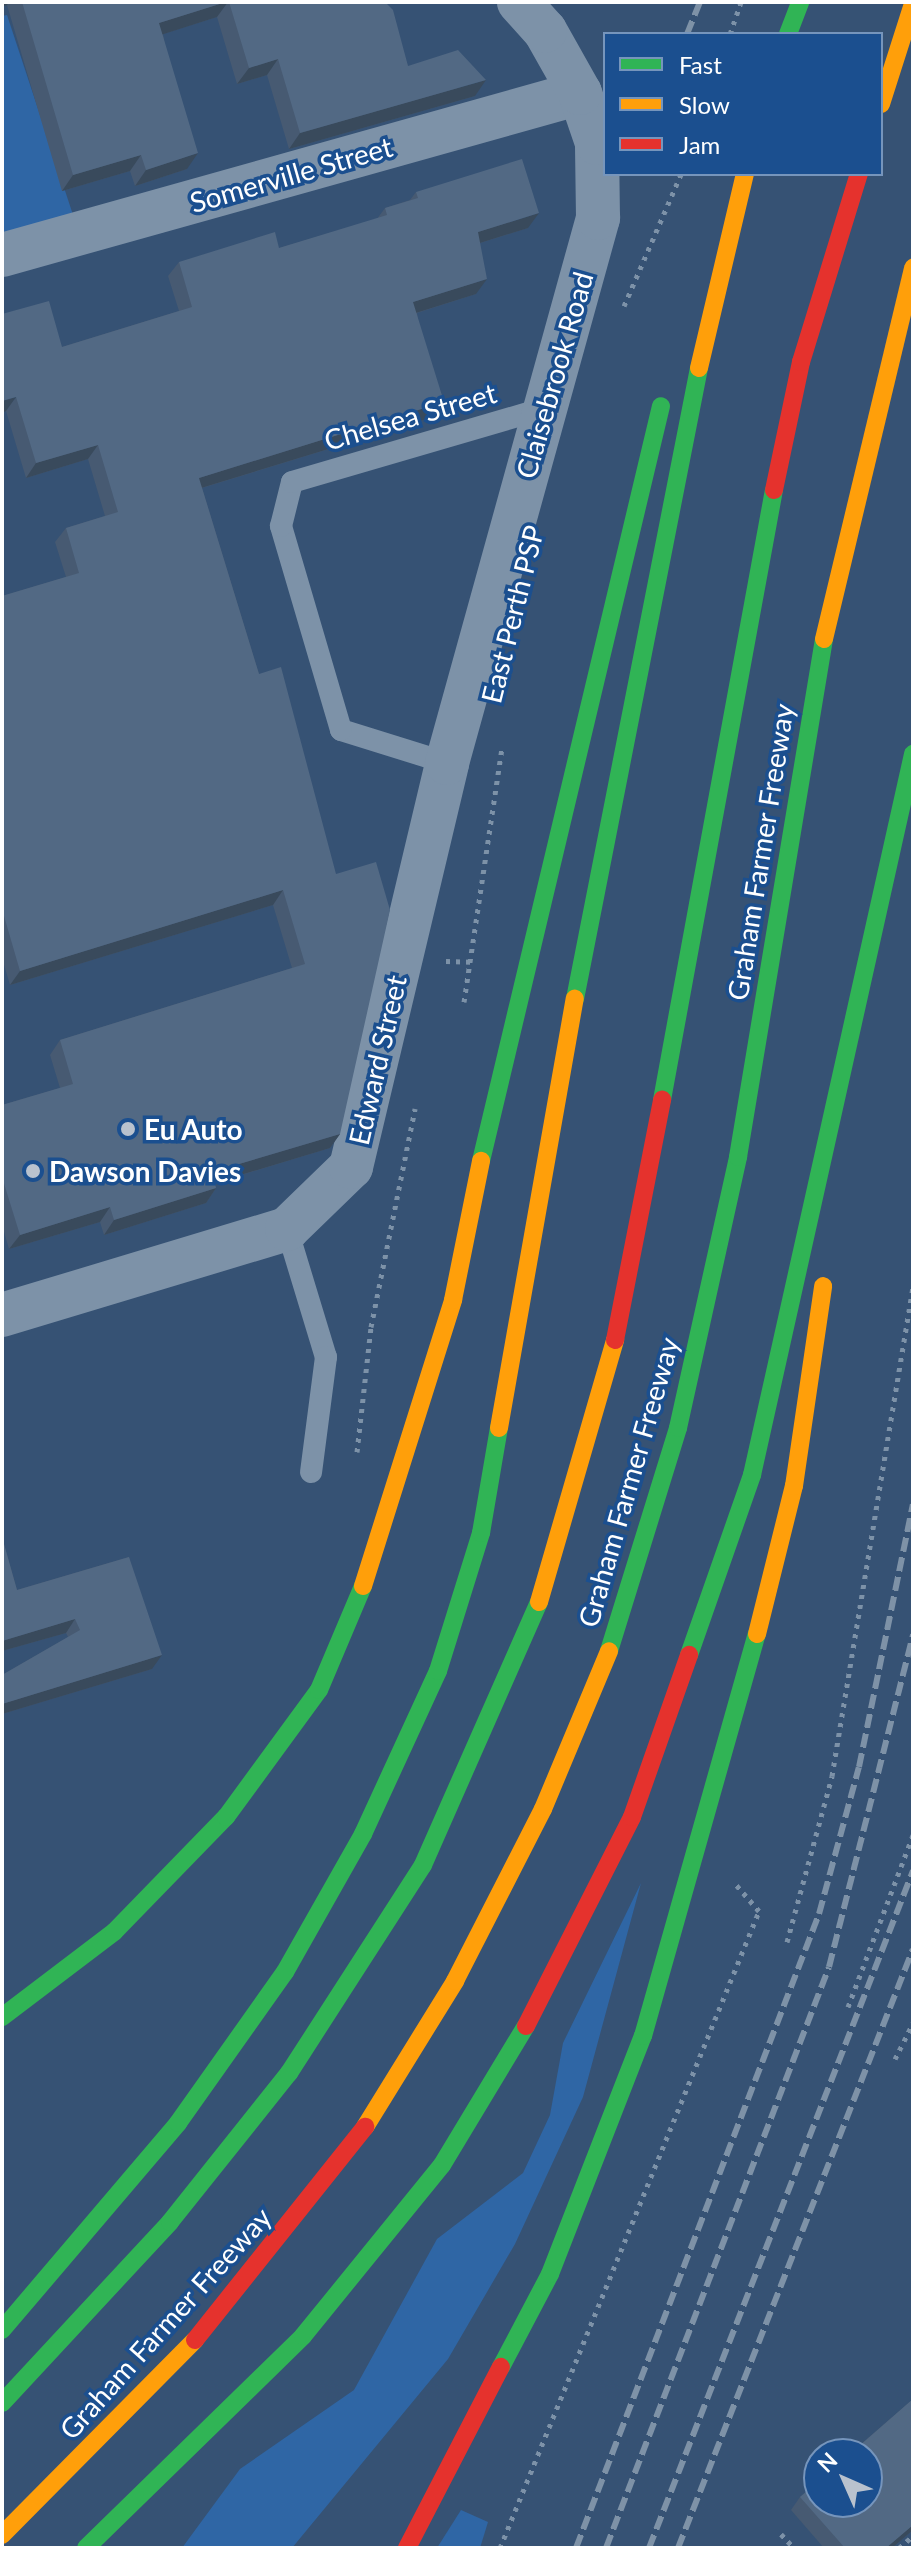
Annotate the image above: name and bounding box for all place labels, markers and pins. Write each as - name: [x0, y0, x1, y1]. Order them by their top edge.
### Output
- place label: Eu Auto: [144, 1112, 244, 1146]
- marker: Eu Auto: [119, 1120, 137, 1138]
- place label: Dawson Davies: [49, 1154, 241, 1188]
- marker: Dawson Davies: [24, 1162, 42, 1180]

